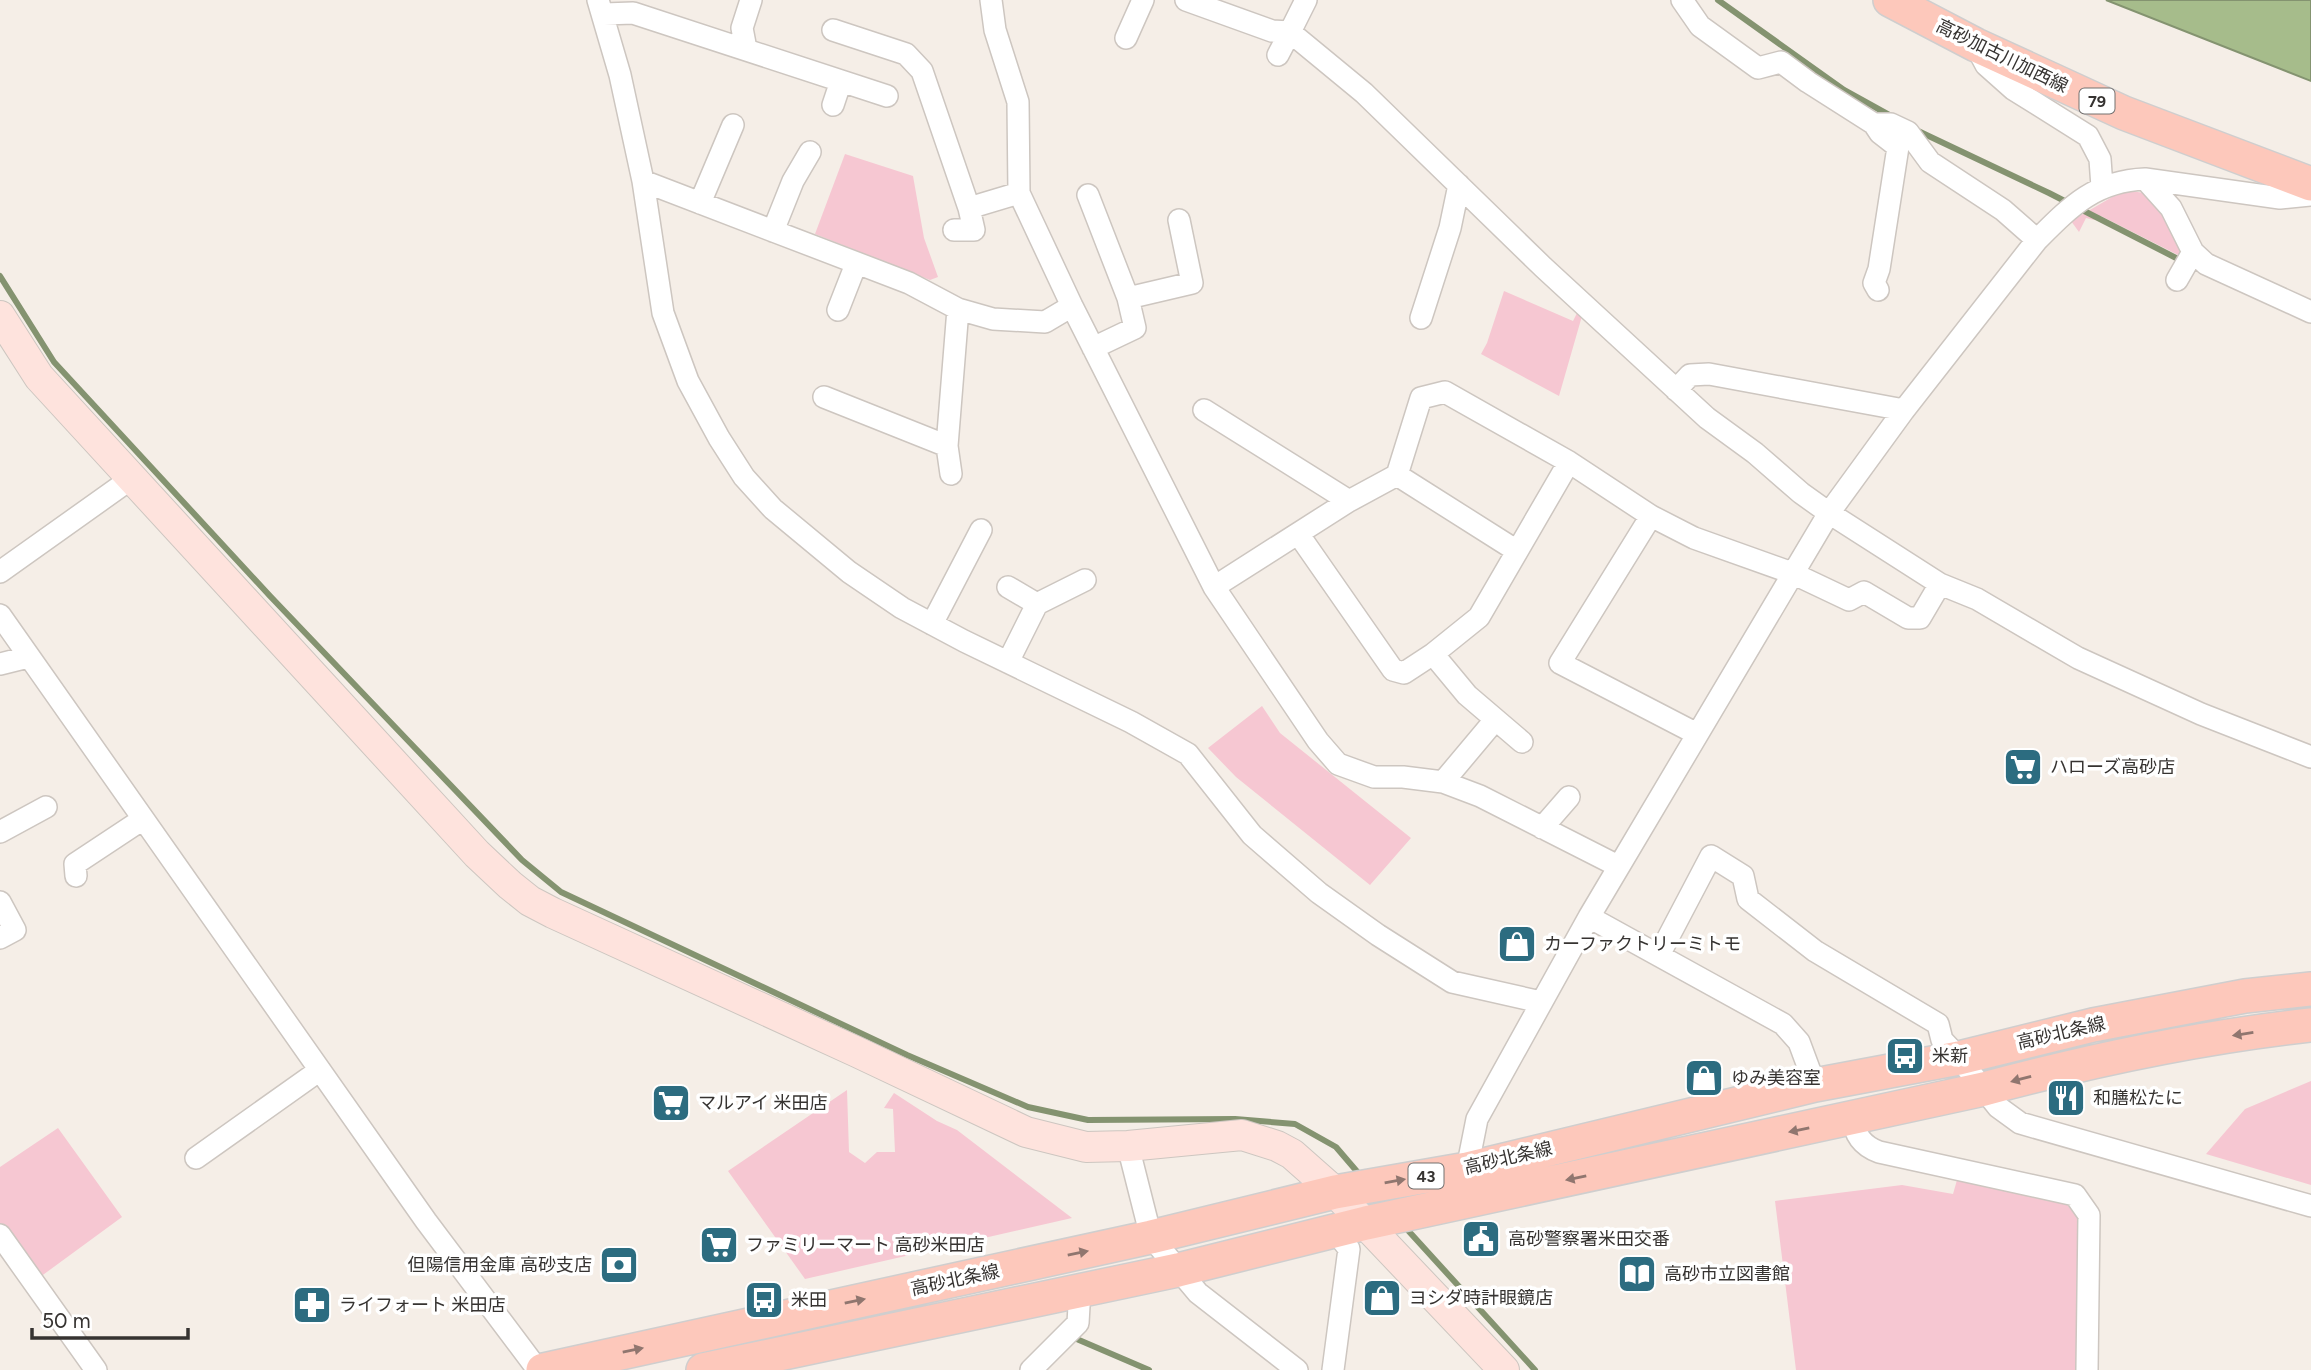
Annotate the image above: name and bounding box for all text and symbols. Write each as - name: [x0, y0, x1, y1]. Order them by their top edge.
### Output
- street label: 高砂加古川加西線: [1932, 15, 2072, 97]
- road number: 79: [2080, 88, 2114, 114]
- supermarket icon: ハローズ高砂店: [2002, 746, 2044, 788]
- place label: ハローズ高砂店: [2050, 756, 2175, 778]
- shop icon: カーファクトリーミトモ: [1496, 923, 1538, 965]
- place label: カーファクトリーミトモ: [1544, 933, 1741, 955]
- street label: 高砂北条線: [2015, 1012, 2107, 1054]
- one-way arrow: [2232, 1029, 2254, 1040]
- bus stop icon: 米新: [1884, 1035, 1926, 1077]
- place label: 米新: [1932, 1045, 1968, 1067]
- shop icon: ゆみ美容室: [1683, 1057, 1725, 1099]
- place label: ゆみ美容室: [1731, 1067, 1821, 1089]
- one-way arrow: [2009, 1074, 2031, 1085]
- restaurant icon: 和膳松たに: [2045, 1077, 2087, 1119]
- supermarket icon: マルアイ 米田店: [650, 1082, 692, 1124]
- place label: 和膳松たに: [2093, 1087, 2183, 1109]
- place label: マルアイ 米田店: [698, 1092, 828, 1114]
- one-way arrow: [1788, 1124, 1810, 1135]
- street label: 高砂北条線: [1462, 1137, 1554, 1179]
- road number: 43: [1408, 1164, 1444, 1188]
- one-way arrow: [1565, 1173, 1587, 1184]
- one-way arrow: [1384, 1175, 1406, 1186]
- public building icon: 高砂警察署米田交番: [1460, 1218, 1502, 1260]
- supermarket icon: ファミリーマート 高砂米田店: [698, 1224, 740, 1266]
- place label: 高砂警察署米田交番: [1508, 1228, 1670, 1250]
- place label: ファミリーマート 高砂米田店: [746, 1234, 984, 1256]
- bank icon: 但陽信用金庫 高砂支店: [598, 1244, 640, 1286]
- one-way arrow: [1067, 1247, 1089, 1258]
- library icon: 高砂市立図書館: [1616, 1253, 1658, 1295]
- place label: 但陽信用金庫 高砂支店: [408, 1254, 592, 1276]
- street label: 高砂北条線: [909, 1260, 1001, 1300]
- place label: 高砂市立図書館: [1664, 1263, 1790, 1285]
- shop icon: ヨシダ時計眼鏡店: [1361, 1277, 1403, 1319]
- bus stop icon: 米田: [743, 1279, 785, 1321]
- pharmacy icon: ライフォート 米田店: [291, 1284, 333, 1326]
- place label: ヨシダ時計眼鏡店: [1409, 1287, 1553, 1309]
- place label: 米田: [791, 1289, 827, 1311]
- place label: ライフォート 米田店: [339, 1294, 505, 1316]
- scale bar: [32, 1296, 187, 1340]
- one-way arrow: [844, 1296, 866, 1307]
- text: 50 m: [42, 1308, 91, 1333]
- one-way arrow: [622, 1345, 644, 1356]

